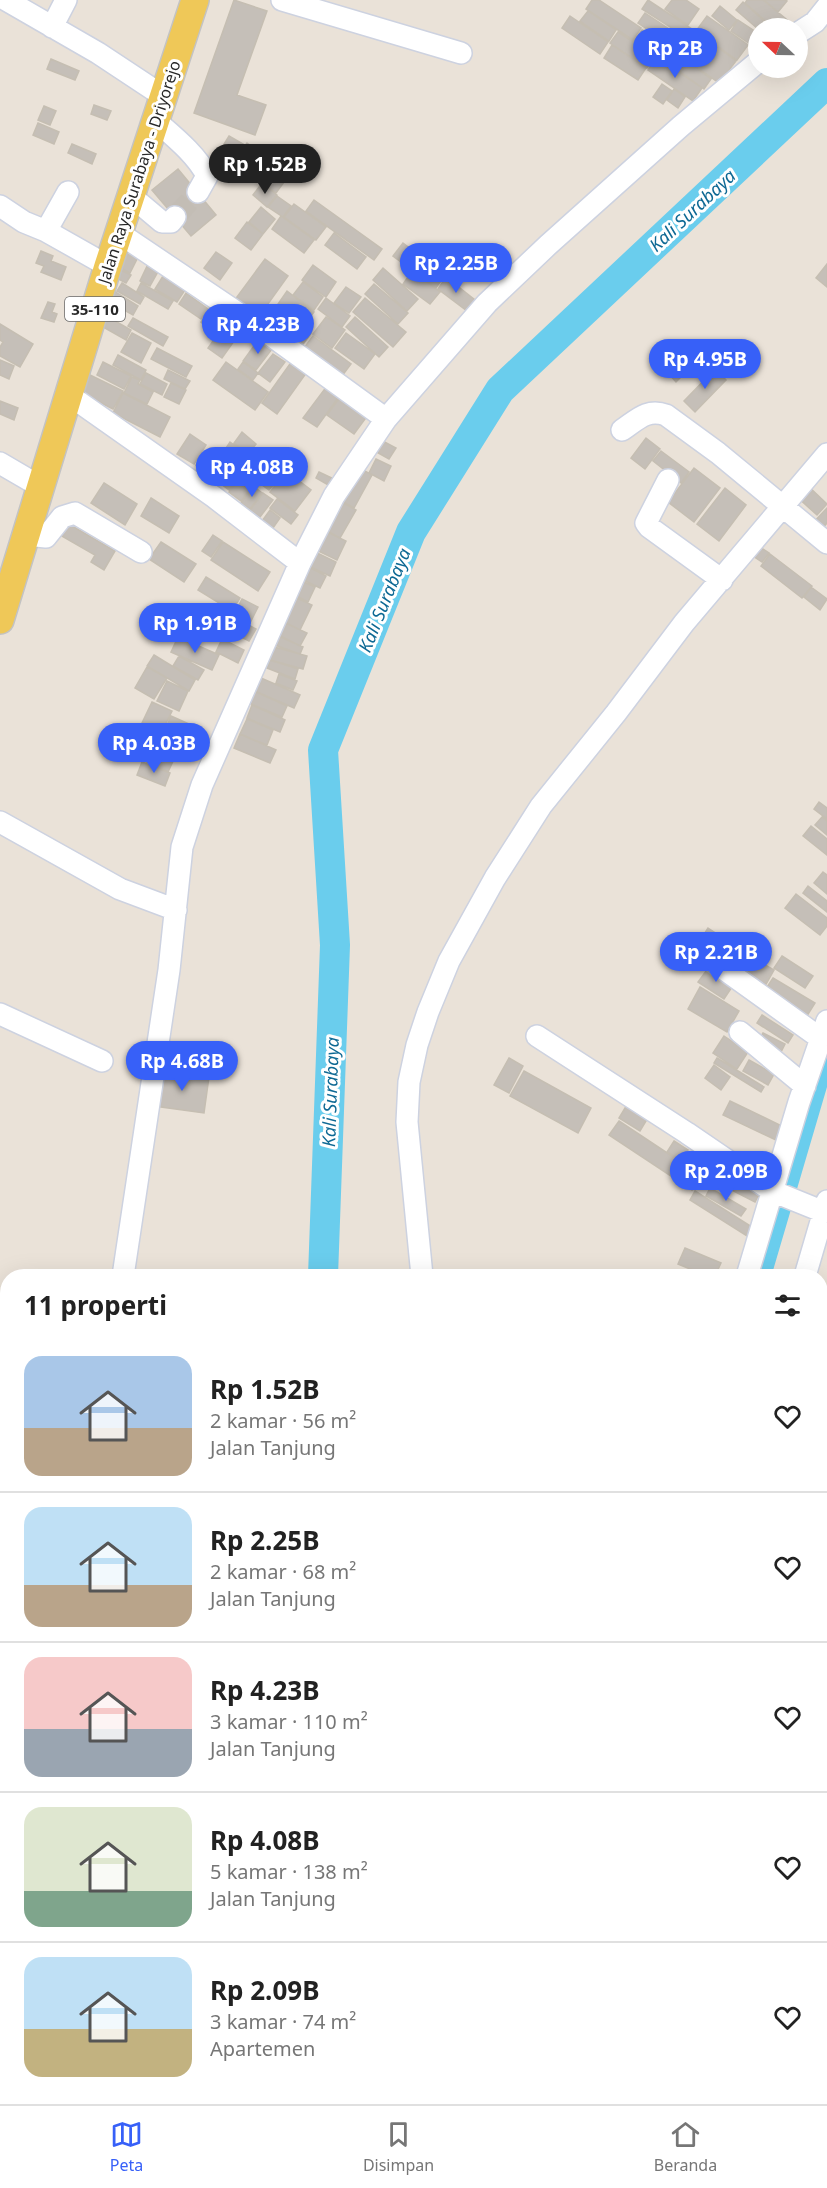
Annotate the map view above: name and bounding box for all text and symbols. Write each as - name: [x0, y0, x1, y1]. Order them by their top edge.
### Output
- north arrow: [748, 18, 808, 78]
- map controls: [748, 18, 808, 78]
- pin: Rp 2B: [633, 28, 717, 79]
- text: Rp 2B: [647, 34, 703, 61]
- street label: Jalan Raya Surabaya - Driyorejo: [92, 58, 186, 288]
- pin: Rp 1.52B: [203, 144, 327, 195]
- text: Rp 1.52B: [223, 150, 307, 177]
- water label: Kali Surabaya: [644, 164, 740, 256]
- pin: Rp 2.25B: [394, 243, 518, 294]
- text: Rp 2.25B: [414, 249, 498, 276]
- road number: 35-110: [65, 297, 125, 321]
- pin: Rp 4.23B: [196, 304, 320, 355]
- text: Rp 4.23B: [216, 310, 300, 337]
- pin: Rp 4.95B: [643, 339, 767, 390]
- text: Rp 4.95B: [663, 345, 747, 372]
- pin: Rp 4.08B: [190, 447, 314, 498]
- text: Rp 4.08B: [210, 453, 294, 480]
- water label: Kali Surabaya: [352, 544, 416, 656]
- pin: Rp 1.91B: [133, 603, 257, 654]
- text: Rp 1.91B: [153, 609, 237, 636]
- pin: Rp 4.03B: [92, 723, 216, 774]
- text: Rp 4.03B: [112, 729, 196, 756]
- pin: Rp 2.21B: [654, 932, 778, 983]
- text: Rp 2.21B: [674, 938, 758, 965]
- water label: Kali Surabaya: [316, 1037, 344, 1147]
- pin: Rp 4.68B: [120, 1041, 244, 1092]
- text: Rp 4.68B: [140, 1047, 224, 1074]
- pin: Rp 2.09B: [664, 1151, 788, 1202]
- text: Rp 2.09B: [684, 1157, 768, 1184]
- text: 11 properti: [24, 1287, 167, 1323]
- icon: filters: [771, 1289, 804, 1322]
- text: Rp 1.52B: [210, 1371, 319, 1407]
- icon: home: [72, 1380, 144, 1452]
- icon: heart: [771, 1400, 804, 1433]
- text: 2 kamar · 56 m²: [210, 1407, 356, 1434]
- text: Jalan Tanjung: [210, 1434, 336, 1461]
- text: Rp 2.25B: [210, 1522, 319, 1558]
- icon: home: [72, 1531, 144, 1603]
- icon: heart: [771, 1551, 804, 1584]
- text: 2 kamar · 68 m²: [210, 1558, 356, 1585]
- text: Jalan Tanjung: [210, 1585, 336, 1612]
- text: Rp 4.23B: [210, 1672, 319, 1708]
- icon: home: [72, 1681, 144, 1753]
- icon: heart: [771, 1701, 804, 1734]
- text: 3 kamar · 110 m²: [210, 1708, 368, 1735]
- text: Jalan Tanjung: [210, 1735, 336, 1762]
- text: Rp 4.08B: [210, 1822, 319, 1858]
- icon: home: [72, 1831, 144, 1903]
- icon: heart: [771, 1851, 804, 1884]
- text: 5 kamar · 138 m²: [210, 1858, 368, 1885]
- text: Jalan Tanjung: [210, 1885, 336, 1912]
- text: Rp 2.09B: [210, 1972, 319, 2008]
- icon: home: [72, 1981, 144, 2053]
- icon: heart: [771, 2001, 804, 2034]
- text: 3 kamar · 74 m²: [210, 2008, 356, 2035]
- text: Apartemen: [210, 2035, 315, 2062]
- tab: Peta: [110, 2118, 143, 2176]
- tab: Disimpan: [363, 2118, 434, 2176]
- tab: Beranda: [654, 2118, 717, 2176]

